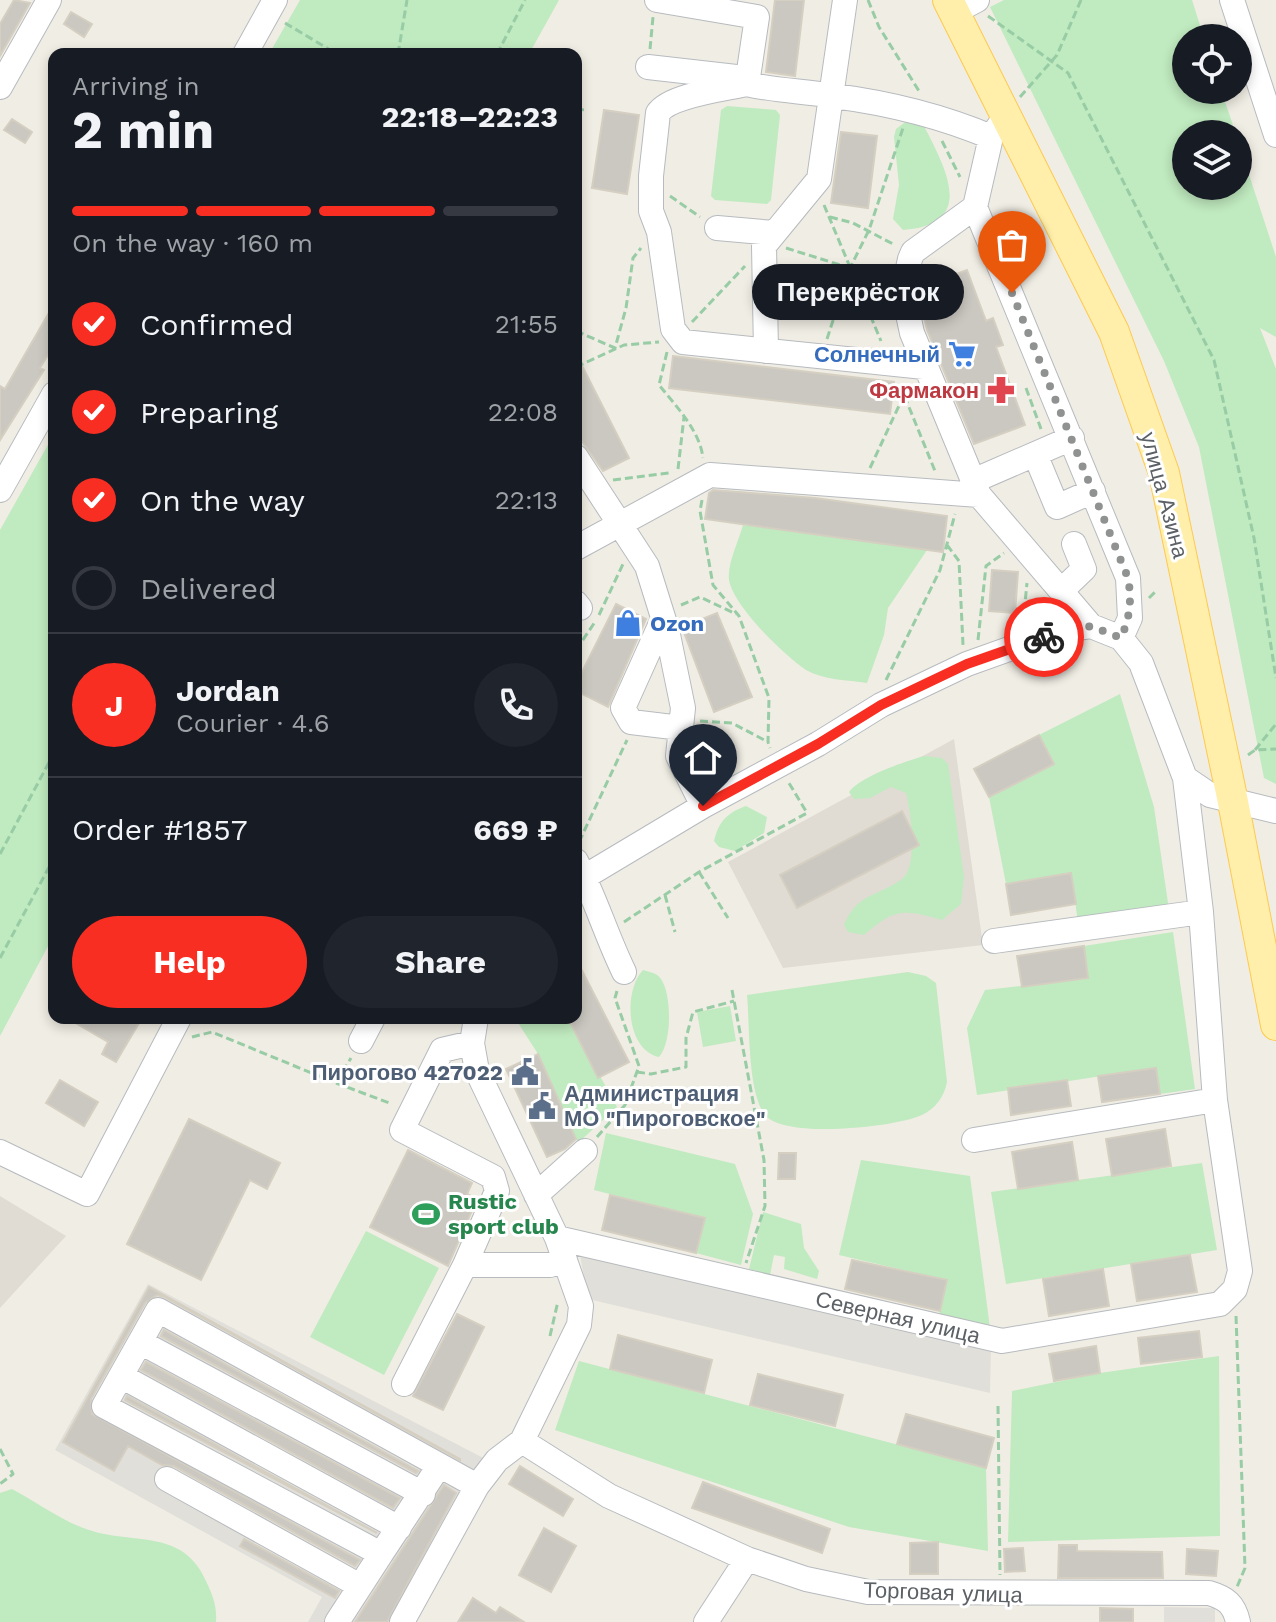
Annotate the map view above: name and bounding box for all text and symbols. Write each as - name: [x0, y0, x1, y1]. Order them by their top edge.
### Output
- map controls: [1172, 24, 1252, 200]
- button: locate: [1172, 24, 1252, 104]
- text: Arriving in: [72, 71, 200, 101]
- text: 22:18–22:23: [382, 99, 558, 134]
- text: 2 min: [72, 100, 214, 161]
- button: layers: [1172, 120, 1252, 200]
- pin: [978, 211, 1046, 293]
- icon: bag: [990, 223, 1034, 267]
- text: On the way · 160 m: [72, 228, 313, 258]
- callout: Перекрёсток: [752, 265, 964, 321]
- text: Перекрёсток: [777, 277, 939, 307]
- icon: check: [72, 302, 116, 346]
- text: Confirmed: [140, 307, 294, 342]
- text: 21:55: [495, 309, 558, 339]
- supermarket icon: Солнечный: [947, 339, 977, 369]
- place label: Солнечный: [814, 342, 940, 367]
- pharmacy icon: Фармакон: [986, 375, 1016, 405]
- place label: Фармакон: [869, 378, 979, 403]
- icon: check: [72, 390, 116, 434]
- text: Preparing: [140, 395, 278, 430]
- text: 22:08: [488, 397, 558, 427]
- street label: улица Азина: [1136, 429, 1194, 562]
- icon: check: [72, 478, 116, 522]
- text: On the way: [140, 483, 305, 518]
- text: 22:13: [495, 485, 558, 515]
- text: Delivered: [140, 571, 277, 606]
- courier: [1004, 597, 1084, 677]
- shop icon: Ozon: [613, 608, 643, 638]
- place label: Ozon: [650, 611, 704, 636]
- icon: bike: [1022, 615, 1066, 659]
- button: phone: [474, 663, 558, 747]
- text: Jordan: [176, 673, 280, 708]
- text: J: [105, 688, 123, 723]
- text: Courier · 4.6: [176, 708, 330, 738]
- pin: [669, 724, 737, 806]
- icon: home: [681, 736, 725, 780]
- text: Order #1857: [72, 812, 248, 847]
- text: 669 ₽: [473, 812, 558, 847]
- button: Help: [72, 916, 307, 1008]
- button: Share: [323, 916, 558, 1008]
- public building icon: Пирогово 427022: [510, 1057, 540, 1087]
- place label: Пирогово 427022: [312, 1060, 503, 1085]
- place label: Администрация МО "Пироговское": [564, 1081, 766, 1131]
- public building icon: Администрация МО "Пироговское": [527, 1091, 557, 1121]
- place label: Rustic sport club: [448, 1189, 559, 1239]
- sports icon: Rustic sport club: [411, 1199, 441, 1229]
- street label: Северная улица: [813, 1286, 983, 1349]
- street label: Торговая улица: [863, 1577, 1024, 1608]

